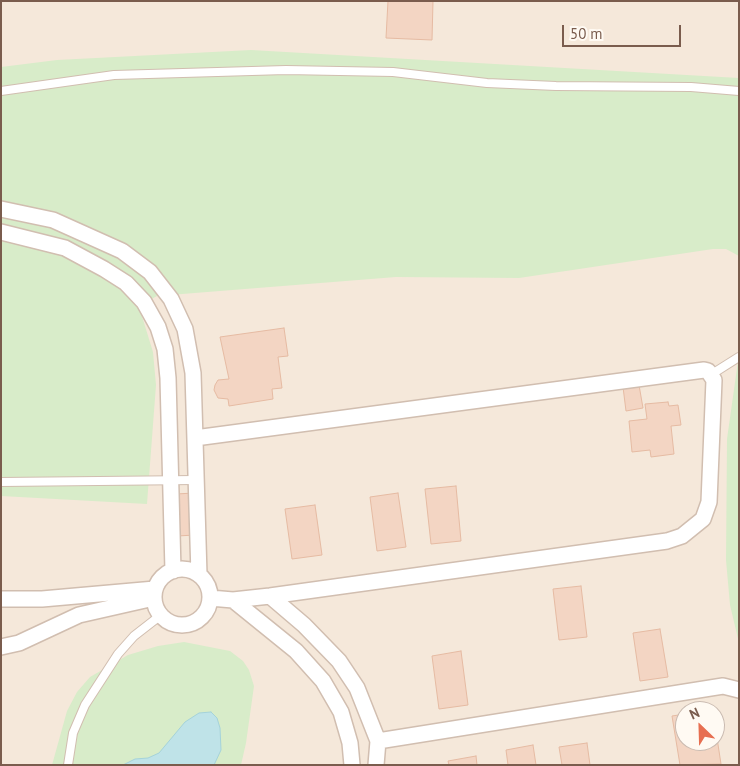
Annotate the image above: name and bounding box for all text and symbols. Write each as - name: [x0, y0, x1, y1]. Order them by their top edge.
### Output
- scale bar: [565, 15, 684, 47]
- text: 50 m: [570, 24, 603, 43]
- north arrow: [675, 701, 725, 751]
- text: N: [686, 703, 702, 723]

